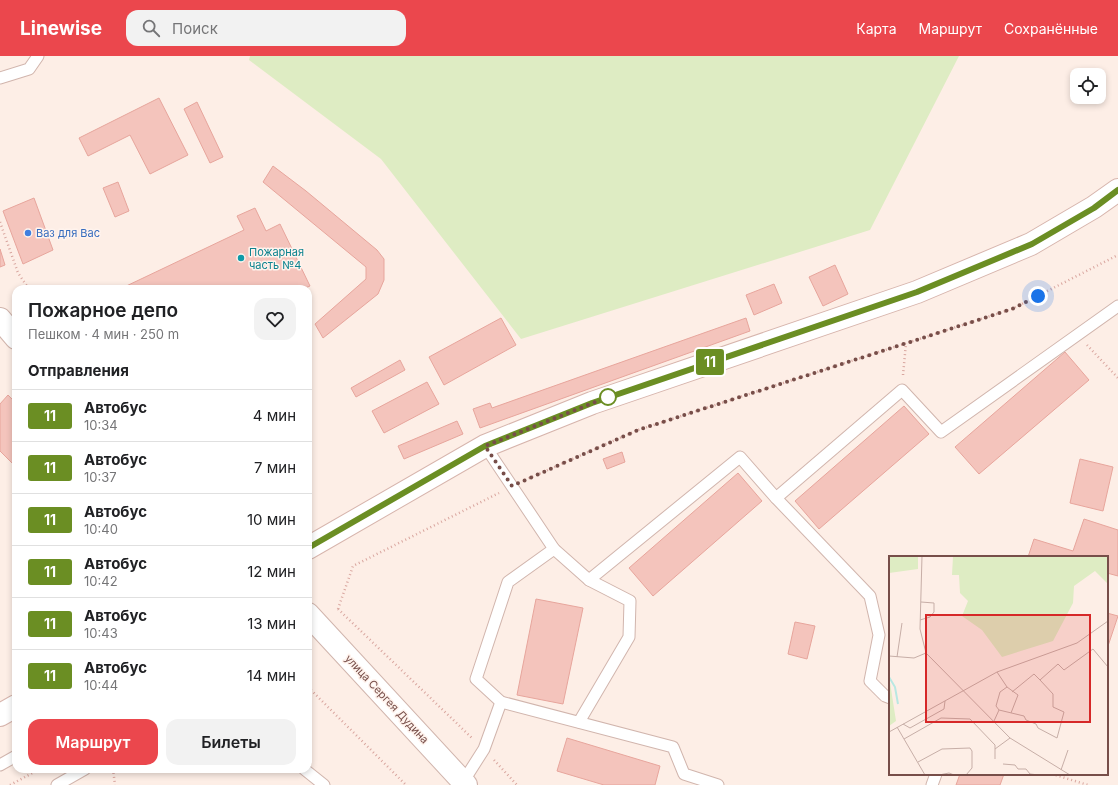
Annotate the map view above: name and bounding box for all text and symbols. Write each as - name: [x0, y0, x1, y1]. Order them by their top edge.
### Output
- search box: [126, 10, 406, 46]
- text: Linewise: [20, 17, 102, 40]
- icon: search: [140, 17, 162, 39]
- text: Поиск: [172, 19, 218, 38]
- text: Карта: [856, 20, 897, 37]
- text: Маршрут: [919, 20, 982, 37]
- text: Сохранённые: [1004, 20, 1098, 37]
- map controls: [1070, 68, 1106, 104]
- button: locate: [1070, 68, 1106, 104]
- place label: Ваз для Вас: [36, 226, 100, 240]
- marker: Ваз для Вас: [23, 228, 33, 238]
- place label: Пожарная часть №4: [249, 245, 304, 272]
- marker: Пожарная часть №4: [236, 253, 246, 263]
- your location: [1028, 286, 1048, 306]
- button: heart: [254, 298, 296, 340]
- text: Пожарное депо: [28, 299, 178, 322]
- text: Пешком · 4 мин · 250 m: [28, 326, 179, 342]
- line badge: 11: [692, 349, 728, 375]
- text: 11: [704, 353, 716, 370]
- text: Отправления: [28, 361, 129, 380]
- unlabelled marker: [599, 388, 617, 406]
- text: Автобус: [84, 398, 147, 417]
- text: 4 мин: [253, 406, 296, 425]
- text: 11: [44, 407, 56, 424]
- text: 10:34: [84, 417, 118, 433]
- text: Автобус: [84, 450, 147, 469]
- text: 7 мин: [254, 458, 296, 477]
- text: 11: [44, 459, 56, 476]
- text: 10:37: [84, 469, 117, 485]
- text: Автобус: [84, 502, 147, 521]
- text: 10 мин: [247, 510, 296, 529]
- text: 11: [44, 511, 56, 528]
- text: 10:40: [84, 521, 118, 537]
- text: Автобус: [84, 554, 147, 573]
- inset map: [889, 556, 1108, 775]
- text: 12 мин: [247, 562, 296, 581]
- text: 11: [44, 563, 56, 580]
- text: 10:42: [84, 573, 118, 589]
- text: Автобус: [84, 606, 147, 625]
- text: 13 мин: [247, 614, 296, 633]
- text: 11: [44, 615, 56, 632]
- text: 10:43: [84, 625, 118, 641]
- street label: улица Сергея Дудина: [342, 652, 432, 746]
- text: Автобус: [84, 658, 147, 677]
- text: 14 мин: [247, 666, 296, 685]
- text: 11: [44, 667, 56, 684]
- text: 10:44: [84, 677, 118, 693]
- button: Маршрут: [28, 719, 158, 765]
- button: Билеты: [166, 719, 296, 765]

